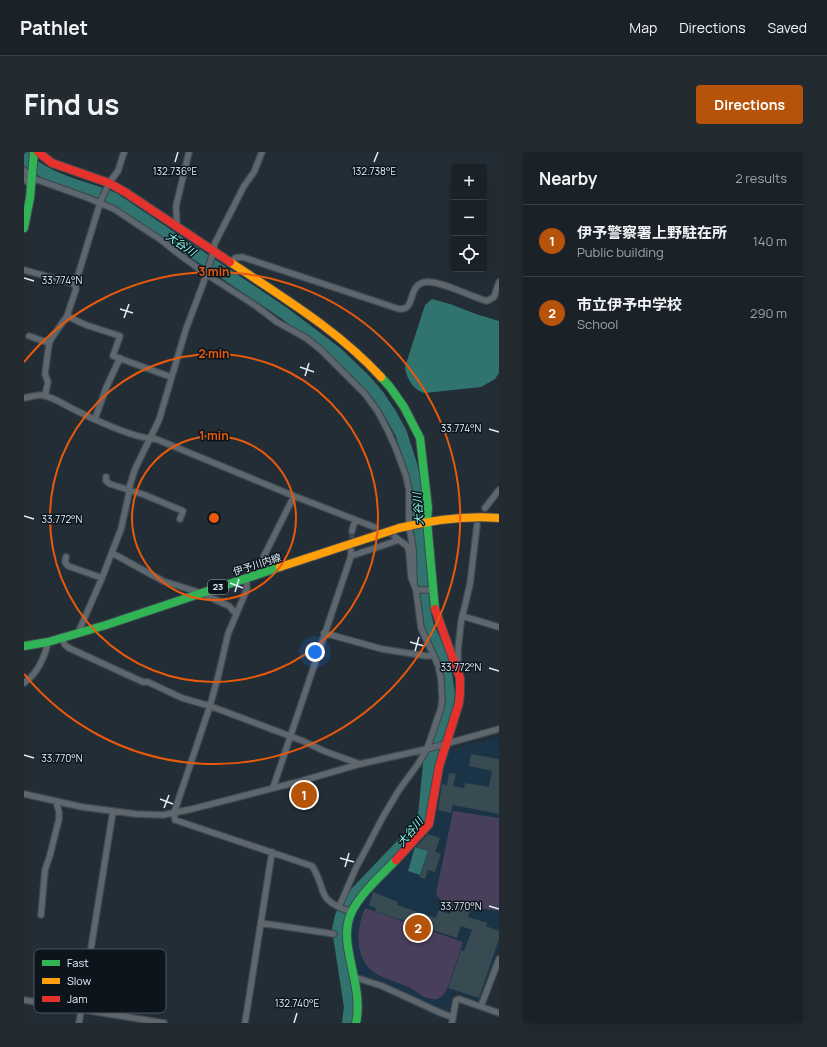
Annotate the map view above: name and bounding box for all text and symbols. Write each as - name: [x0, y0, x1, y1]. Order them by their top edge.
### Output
- text: Pathlet: [20, 15, 88, 41]
- text: Map: [629, 18, 657, 37]
- text: Directions: [679, 18, 746, 37]
- text: Saved: [768, 18, 807, 37]
- text: Find us: [24, 85, 119, 123]
- button: Directions: [696, 85, 803, 124]
- text: 132.736°E: [153, 164, 198, 178]
- text: 132.738°E: [352, 164, 396, 178]
- map controls: [451, 164, 487, 272]
- button: +: [451, 164, 487, 200]
- text: Nearby: [539, 167, 597, 190]
- text: 2 results: [735, 169, 787, 187]
- button: −: [451, 200, 487, 236]
- text: 伊予警察署上野駐在所: [577, 222, 727, 243]
- water label: 大谷川: [163, 228, 200, 260]
- text: 1: [549, 232, 555, 250]
- text: 140 m: [753, 232, 787, 250]
- button: locate: [451, 236, 487, 272]
- text: Public building: [577, 243, 664, 261]
- text: 3 min: [198, 263, 230, 280]
- text: 33.774°N: [42, 273, 83, 287]
- text: 市立伊予中学校: [577, 294, 682, 315]
- text: 2: [548, 304, 556, 322]
- text: 290 m: [750, 304, 787, 322]
- text: School: [577, 315, 618, 333]
- text: 2 min: [198, 345, 230, 362]
- text: 33.774°N: [441, 421, 482, 435]
- text: 1 min: [199, 427, 229, 444]
- water label: 大谷川: [409, 491, 426, 526]
- centre of rings: [207, 511, 221, 525]
- text: 33.772°N: [42, 512, 83, 526]
- street label: 伊予川内線: [231, 550, 283, 578]
- road number: 23: [208, 580, 228, 594]
- your location: [305, 642, 325, 662]
- text: 33.772°N: [441, 660, 482, 674]
- text: 33.770°N: [41, 751, 83, 765]
- pin: 1: [291, 780, 317, 810]
- water label: 大谷川: [393, 813, 427, 849]
- text: 33.770°N: [440, 899, 482, 913]
- pin: 2: [405, 913, 431, 943]
- legend: [34, 949, 166, 1013]
- text: Fast: [67, 955, 89, 970]
- text: Slow: [67, 973, 92, 988]
- text: Jam: [67, 991, 88, 1006]
- text: 132.740°E: [275, 996, 320, 1010]

